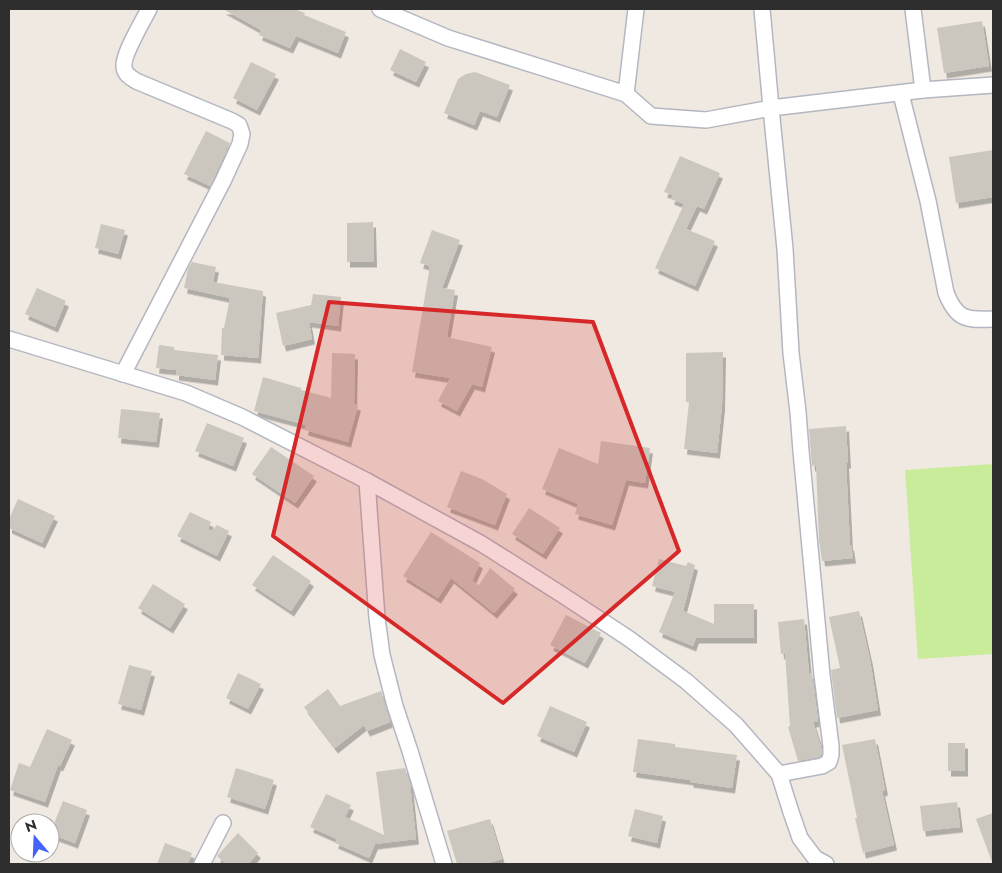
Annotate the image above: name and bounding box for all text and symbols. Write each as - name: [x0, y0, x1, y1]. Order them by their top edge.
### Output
- north arrow: [10, 813, 60, 863]
- text: N: [22, 814, 39, 837]

